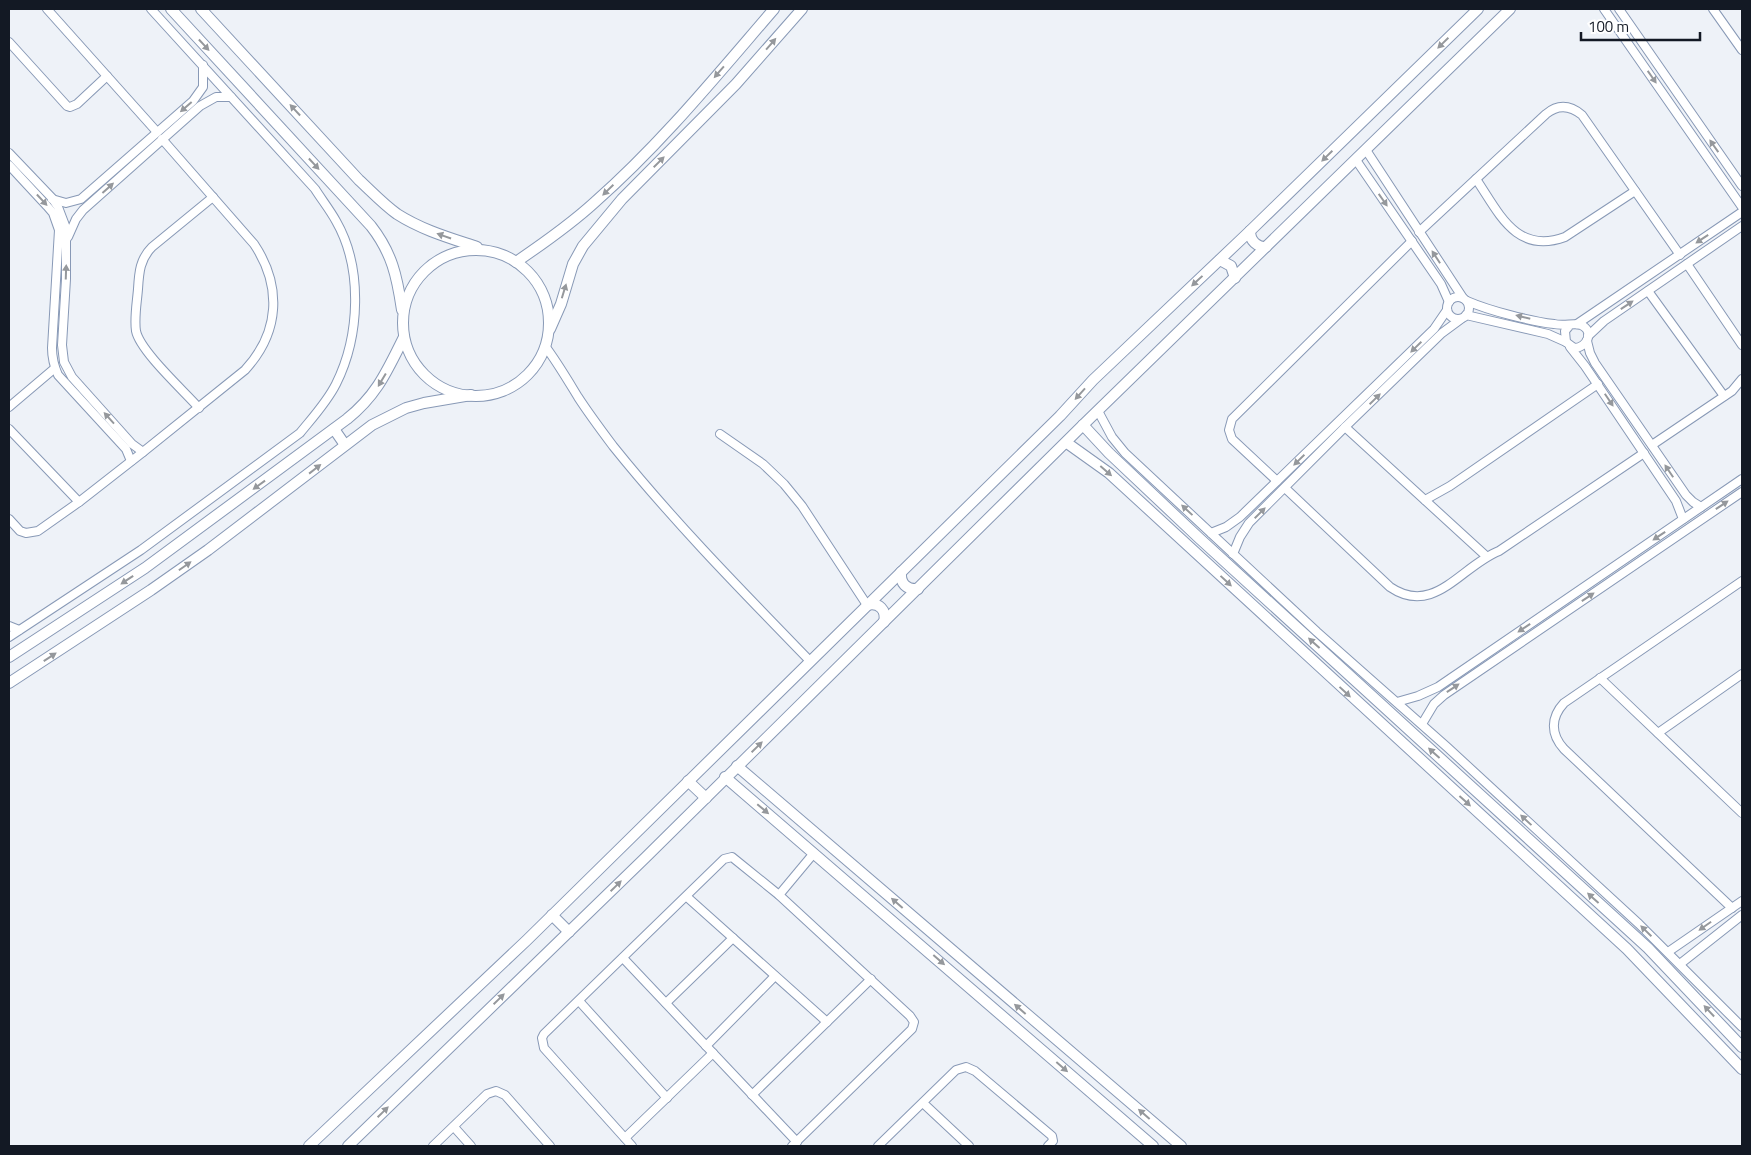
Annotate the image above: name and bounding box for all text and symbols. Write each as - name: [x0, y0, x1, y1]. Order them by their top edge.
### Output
- scale bar: [1581, 10, 1700, 42]
- text: 100 m: [1588, 15, 1629, 38]
- one-way arrow: [1437, 37, 1449, 49]
- one-way arrow: [198, 38, 210, 50]
- one-way arrow: [765, 39, 777, 51]
- one-way arrow: [714, 66, 725, 79]
- one-way arrow: [1647, 71, 1657, 84]
- one-way arrow: [180, 101, 192, 113]
- one-way arrow: [289, 105, 301, 117]
- one-way arrow: [1709, 139, 1719, 153]
- one-way arrow: [1321, 150, 1333, 162]
- one-way arrow: [652, 156, 664, 168]
- one-way arrow: [308, 158, 320, 170]
- one-way arrow: [101, 182, 113, 194]
- one-way arrow: [602, 184, 614, 196]
- one-way arrow: [1378, 193, 1388, 206]
- one-way arrow: [36, 194, 48, 206]
- one-way arrow: [436, 232, 451, 239]
- one-way arrow: [1695, 234, 1709, 244]
- one-way arrow: [1431, 250, 1440, 264]
- one-way arrow: [62, 264, 70, 280]
- one-way arrow: [1191, 275, 1203, 287]
- one-way arrow: [561, 284, 569, 299]
- one-way arrow: [1620, 301, 1633, 310]
- one-way arrow: [1515, 313, 1530, 321]
- one-way arrow: [1410, 341, 1422, 353]
- one-way arrow: [378, 374, 387, 387]
- one-way arrow: [1074, 387, 1086, 399]
- one-way arrow: [1368, 393, 1380, 405]
- one-way arrow: [1604, 394, 1614, 407]
- one-way arrow: [103, 412, 115, 424]
- one-way arrow: [1294, 454, 1306, 466]
- one-way arrow: [308, 463, 321, 474]
- one-way arrow: [1664, 464, 1674, 478]
- one-way arrow: [1099, 466, 1112, 477]
- one-way arrow: [252, 480, 266, 490]
- one-way arrow: [1715, 500, 1729, 510]
- one-way arrow: [1181, 504, 1193, 516]
- one-way arrow: [1253, 508, 1265, 520]
- one-way arrow: [1652, 531, 1665, 541]
- one-way arrow: [178, 561, 191, 571]
- one-way arrow: [121, 575, 134, 584]
- one-way arrow: [1219, 576, 1232, 587]
- one-way arrow: [1581, 592, 1595, 602]
- one-way arrow: [1518, 623, 1531, 632]
- one-way arrow: [1308, 637, 1320, 649]
- one-way arrow: [43, 652, 56, 661]
- one-way arrow: [1447, 683, 1460, 693]
- one-way arrow: [1339, 686, 1351, 698]
- one-way arrow: [750, 741, 762, 753]
- one-way arrow: [1428, 747, 1440, 759]
- one-way arrow: [1458, 795, 1470, 807]
- one-way arrow: [756, 803, 769, 814]
- one-way arrow: [1521, 814, 1533, 826]
- one-way arrow: [610, 880, 622, 892]
- one-way arrow: [1587, 892, 1599, 904]
- one-way arrow: [891, 898, 903, 909]
- one-way arrow: [1698, 921, 1712, 931]
- one-way arrow: [1640, 925, 1652, 937]
- one-way arrow: [933, 954, 945, 965]
- one-way arrow: [493, 993, 505, 1005]
- one-way arrow: [1014, 1003, 1027, 1014]
- one-way arrow: [1703, 1006, 1715, 1018]
- one-way arrow: [1055, 1061, 1067, 1073]
- one-way arrow: [377, 1106, 389, 1118]
- one-way arrow: [1137, 1109, 1150, 1120]

